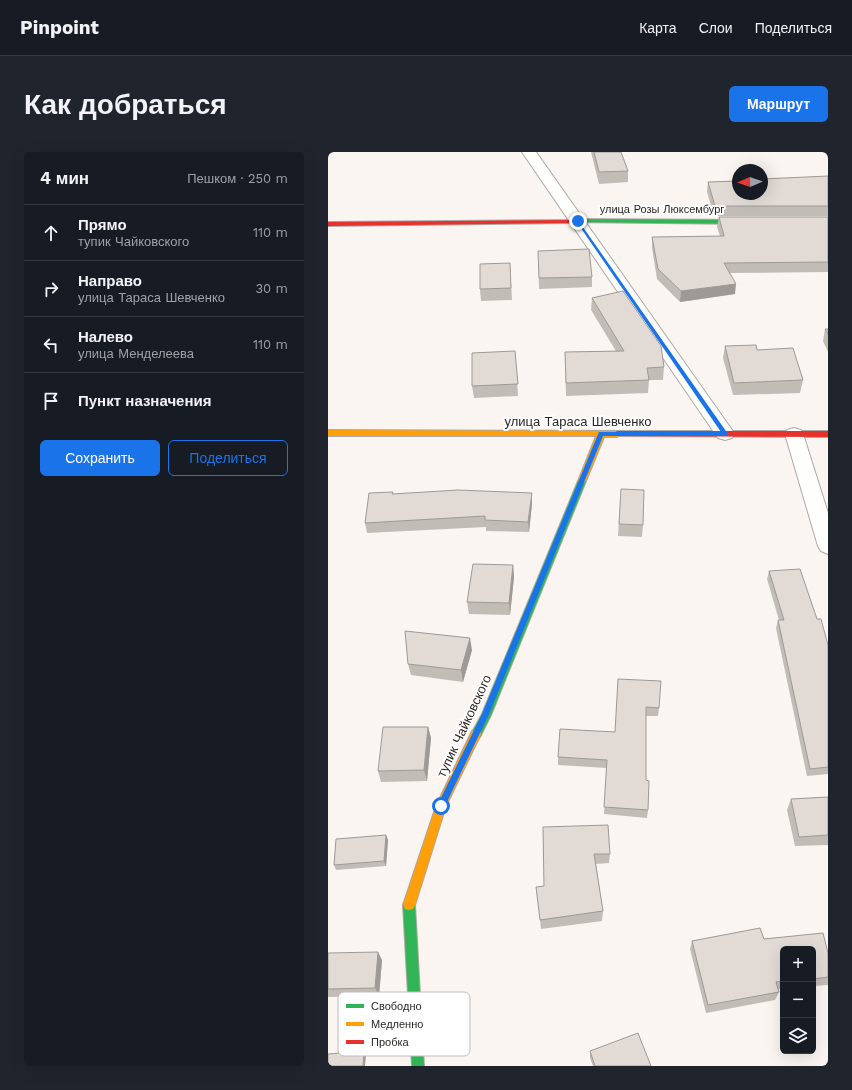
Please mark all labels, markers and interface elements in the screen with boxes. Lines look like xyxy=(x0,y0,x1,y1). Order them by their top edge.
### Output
text: Pinpoint xyxy=(20,16,99,39)
text: Карта xyxy=(639,20,677,36)
text: Слои xyxy=(699,20,733,36)
text: Поделиться xyxy=(755,20,832,36)
button: Маршрут xyxy=(729,86,828,122)
text: Как добраться xyxy=(24,88,227,121)
north arrow xyxy=(732,164,768,200)
text: 4 мин xyxy=(40,168,89,188)
text: Пешком · 250 m xyxy=(187,171,288,186)
street label: улица Розы Люксембург xyxy=(600,203,724,216)
route end xyxy=(569,212,587,230)
text: Прямо xyxy=(78,216,127,234)
icon: ahead xyxy=(40,222,62,244)
text: 110 m xyxy=(253,225,288,240)
text: тупик Чайковского xyxy=(78,234,189,249)
text: Направо xyxy=(78,272,142,290)
icon: right xyxy=(40,278,62,300)
text: 30 m xyxy=(256,281,288,296)
text: улица Тараса Шевченко xyxy=(78,290,225,305)
text: Налево xyxy=(78,328,133,346)
icon: left xyxy=(40,334,62,356)
text: 110 m xyxy=(253,337,288,352)
text: улица Менделеева xyxy=(78,346,194,361)
icon: arrive xyxy=(40,390,62,412)
text: Пункт назначения xyxy=(78,392,211,410)
street label: улица Тараса Шевченко xyxy=(504,414,652,429)
button: Сохранить xyxy=(40,440,160,476)
button: Поделиться xyxy=(168,440,288,476)
street label: тупик Чайковского xyxy=(434,672,494,780)
route start xyxy=(432,797,450,815)
map controls xyxy=(780,946,816,1054)
button: + xyxy=(780,946,816,982)
button: − xyxy=(780,982,816,1018)
legend xyxy=(338,992,470,1056)
text: Свободно xyxy=(371,1000,422,1013)
text: Медленно xyxy=(371,1018,423,1031)
button: layers xyxy=(780,1018,816,1054)
text: Пробка xyxy=(371,1036,409,1049)

